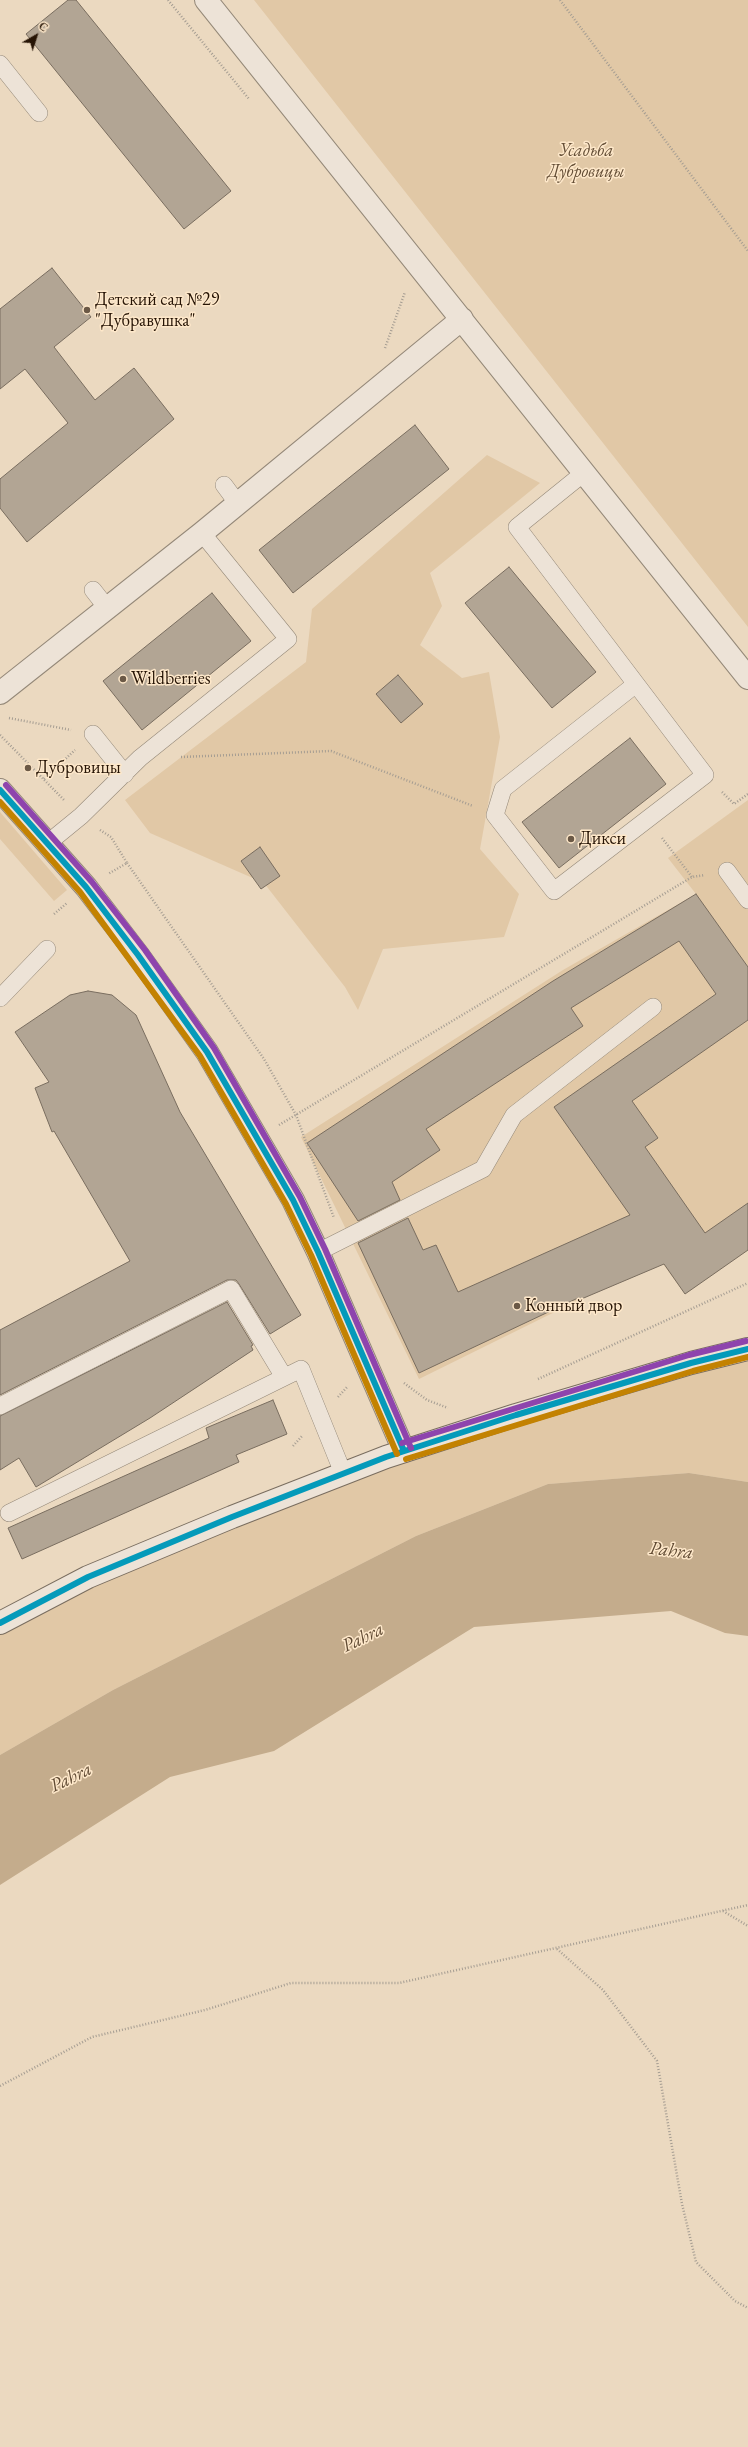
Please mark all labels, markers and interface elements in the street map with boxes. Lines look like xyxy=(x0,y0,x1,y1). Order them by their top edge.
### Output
north arrow xyxy=(16,16,56,56)
text: С xyxy=(36,19,51,35)
park label: Усадьба Дубровицы xyxy=(547,140,625,182)
place label: Детский сад №29 "Дубравушка" xyxy=(95,289,219,332)
marker: Детский сад №29 "Дубравушка" xyxy=(82,305,92,315)
place label: Wildberries xyxy=(131,668,211,690)
marker: Wildberries xyxy=(118,674,128,684)
place label: Дубровицы xyxy=(36,757,121,779)
marker: Дубровицы xyxy=(23,763,33,773)
place label: Дикси xyxy=(579,828,626,850)
marker: Дикси xyxy=(566,834,576,844)
place label: Конный двор xyxy=(525,1295,622,1317)
marker: Конный двор xyxy=(512,1301,522,1311)
water label: Pahra xyxy=(648,1537,694,1565)
water label: Pahra xyxy=(338,1618,388,1658)
water label: Pahra xyxy=(46,1758,96,1798)

